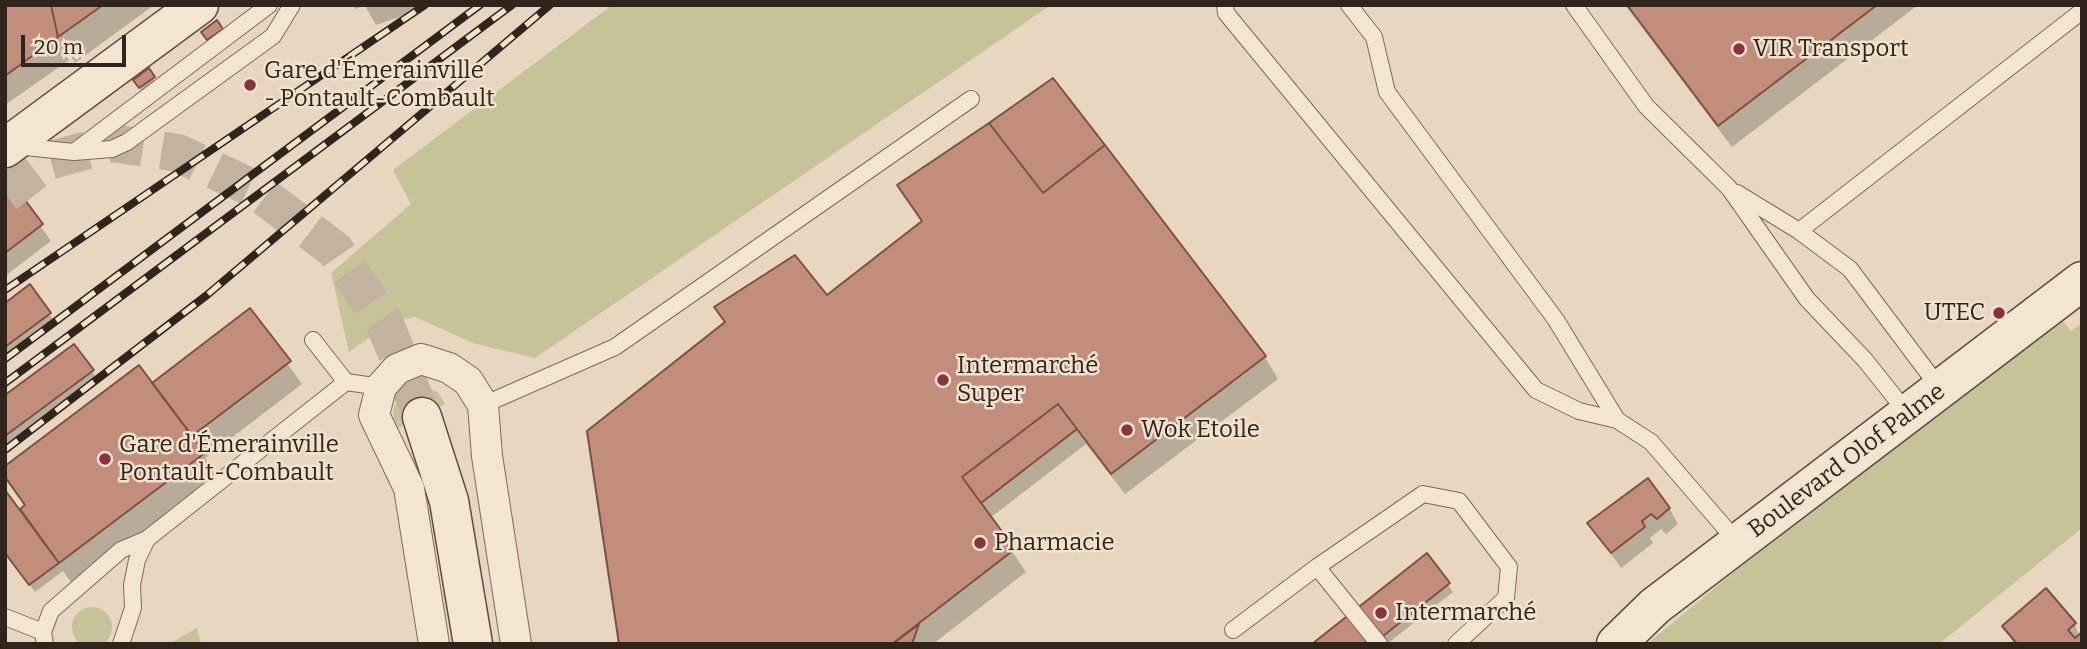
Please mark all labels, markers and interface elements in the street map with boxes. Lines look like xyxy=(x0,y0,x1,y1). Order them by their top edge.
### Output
scale bar xyxy=(24,21,130,65)
text: 20 m xyxy=(34,34,83,60)
place label: VIR Transport xyxy=(1753,35,1909,63)
marker: VIR Transport xyxy=(1731,41,1747,57)
place label: Gare d'Émerainville - Pontault-Combault xyxy=(264,57,495,113)
marker: Gare d'Émerainville - Pontault-Combault xyxy=(242,77,258,93)
place label: UTEC xyxy=(1924,299,1985,327)
marker: UTEC xyxy=(1991,305,2007,321)
place label: Intermarché Super xyxy=(957,352,1098,408)
marker: Intermarché Super xyxy=(935,372,951,388)
street label: Boulevard Olof Palme xyxy=(1743,378,1951,544)
place label: Wok Etoile xyxy=(1141,416,1260,444)
marker: Wok Etoile xyxy=(1119,422,1135,438)
place label: Gare d'Émerainville Pontault-Combault xyxy=(119,431,339,487)
marker: Gare d'Émerainville Pontault-Combault xyxy=(97,451,113,467)
place label: Pharmacie xyxy=(994,529,1115,557)
marker: Pharmacie xyxy=(972,535,988,551)
place label: Intermarché xyxy=(1395,599,1536,627)
marker: Intermarché xyxy=(1373,605,1389,621)

